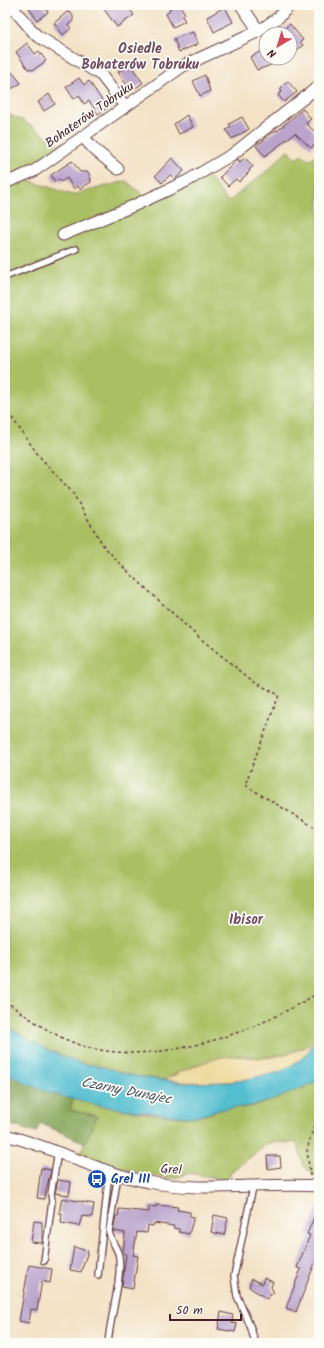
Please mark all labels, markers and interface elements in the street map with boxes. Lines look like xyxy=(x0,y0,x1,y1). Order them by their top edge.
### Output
north arrow xyxy=(258,26,298,66)
district label: Osiedle Bohaterów Tobruku xyxy=(81,38,199,76)
text: N xyxy=(264,44,281,62)
street label: Bohaterów Tobruku xyxy=(41,76,140,154)
district label: Ibisor xyxy=(229,909,264,931)
water label: Czarny Dunajec xyxy=(79,1071,175,1111)
street label: Grel xyxy=(160,1159,182,1181)
bus stop icon: Grel III xyxy=(86,1168,108,1190)
place label: Grel III xyxy=(111,1169,150,1190)
scale bar xyxy=(170,1296,241,1322)
text: 50 m xyxy=(176,1301,203,1320)

